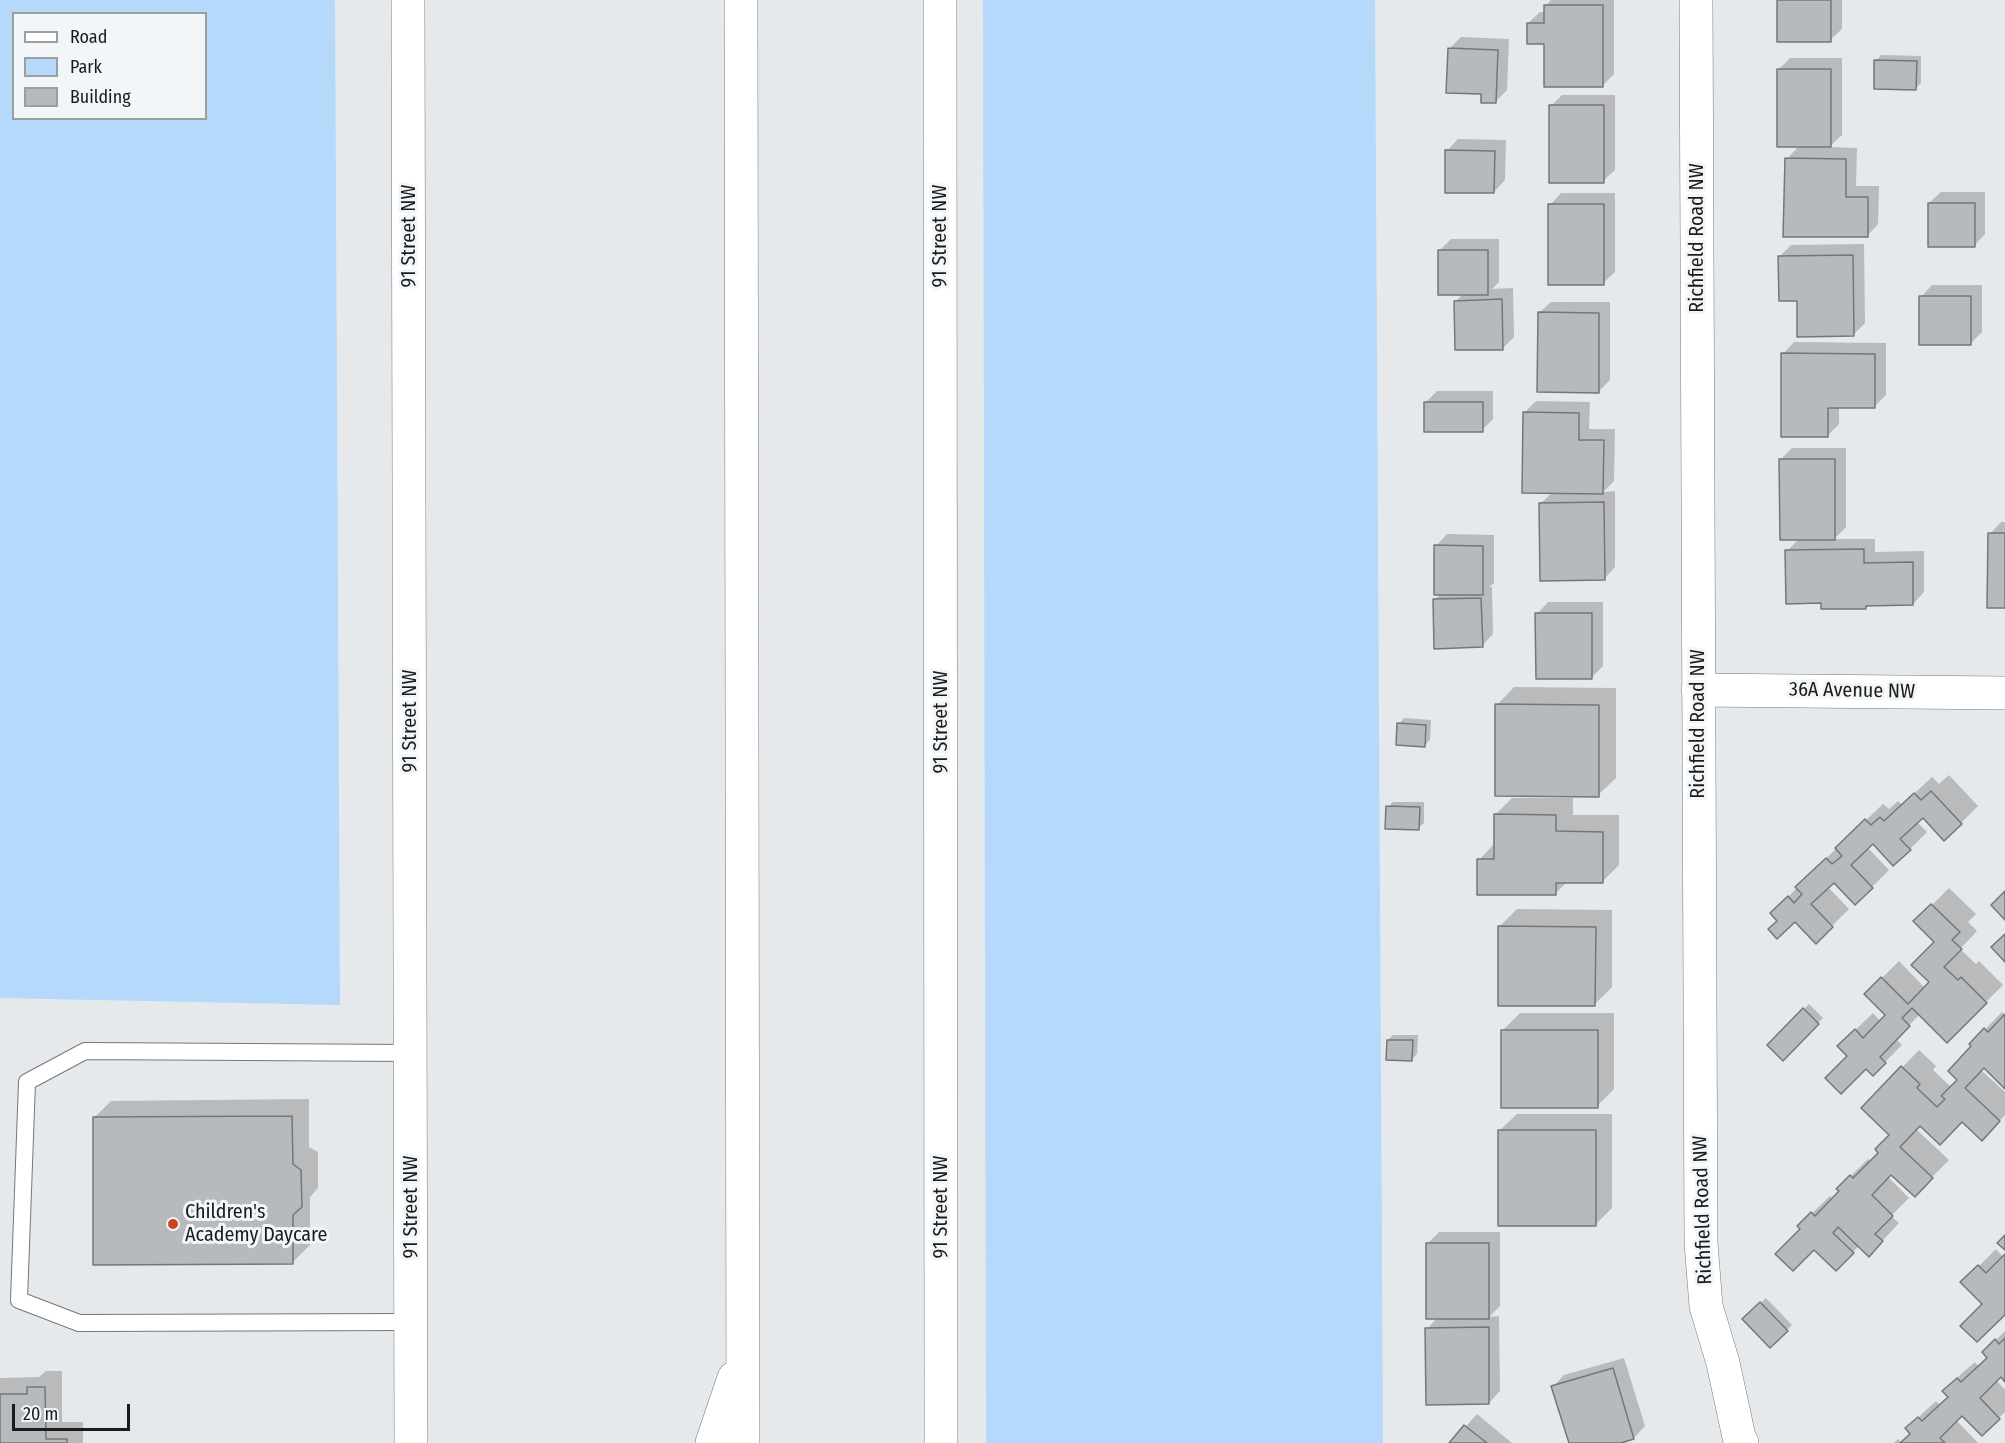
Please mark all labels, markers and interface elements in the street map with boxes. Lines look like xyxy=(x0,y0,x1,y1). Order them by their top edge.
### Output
legend xyxy=(12,12,207,120)
text: Road xyxy=(70,26,107,48)
text: Park xyxy=(70,56,102,78)
text: Building xyxy=(70,86,131,108)
street label: Richfield Road NW xyxy=(1685,163,1709,313)
street label: 91 Street NW xyxy=(397,185,421,287)
street label: 91 Street NW xyxy=(928,185,952,287)
street label: Richfield Road NW xyxy=(1686,649,1710,799)
street label: 91 Street NW xyxy=(398,670,422,772)
street label: 91 Street NW xyxy=(929,671,953,773)
street label: 36A Avenue NW xyxy=(1789,678,1915,704)
street label: Richfield Road NW xyxy=(1688,1135,1718,1285)
street label: 91 Street NW xyxy=(399,1156,423,1258)
street label: 91 Street NW xyxy=(929,1156,953,1258)
place label: Children's Academy Daycare xyxy=(185,1200,327,1247)
marker: Children's Academy Daycare xyxy=(166,1217,180,1231)
scale bar xyxy=(15,1392,134,1430)
text: 20 m xyxy=(23,1403,58,1425)

